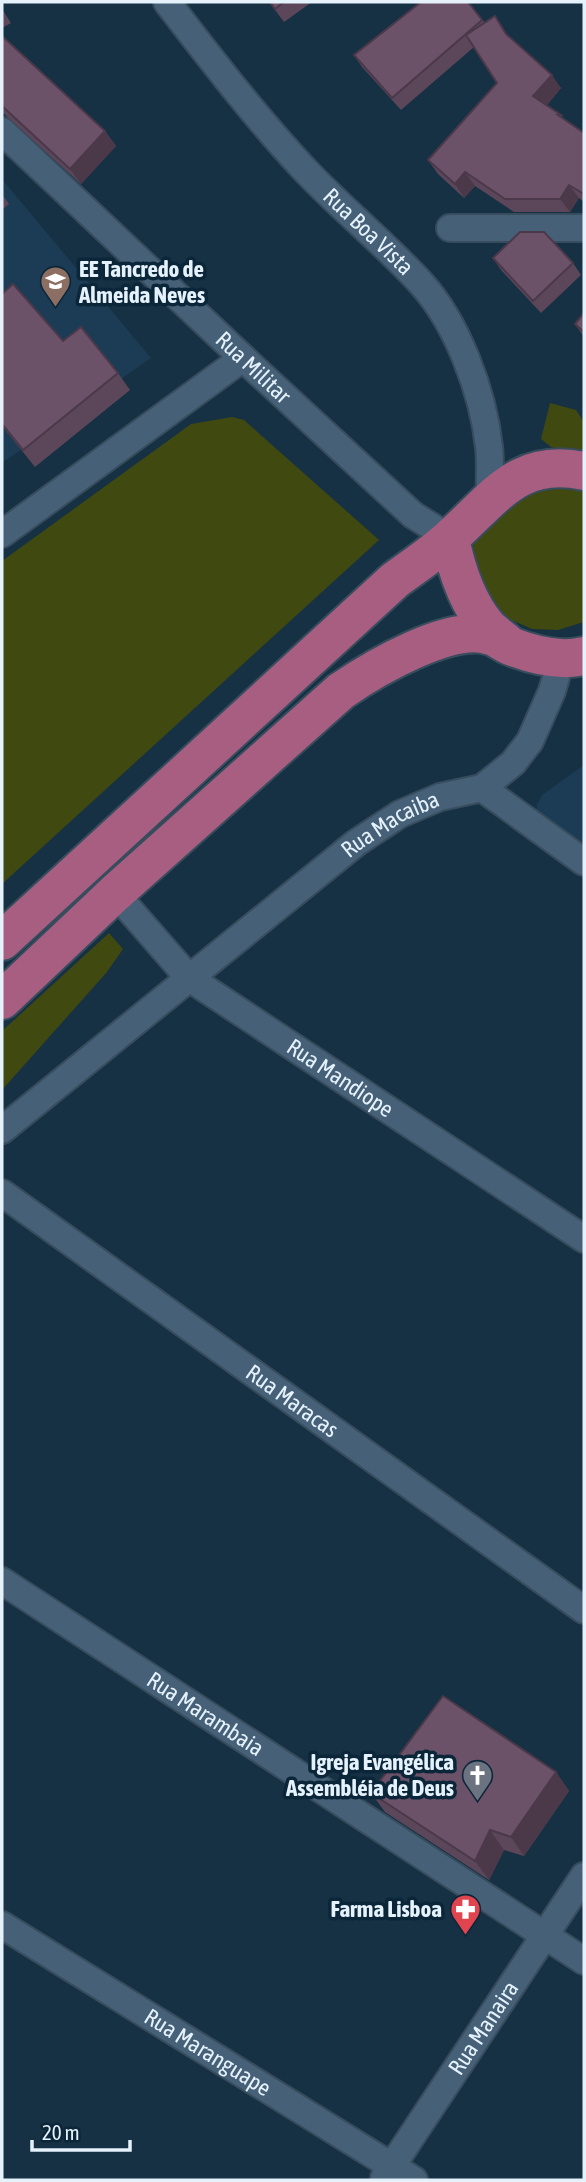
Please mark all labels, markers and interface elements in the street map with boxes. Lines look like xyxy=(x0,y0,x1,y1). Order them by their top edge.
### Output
street label: Rua Boa Vista xyxy=(318,183,419,280)
place label: EE Tancredo de Almeida Neves xyxy=(78,256,205,308)
school or university icon: EE Tancredo de Almeida Neves xyxy=(39,265,73,309)
street label: Rua Militar xyxy=(210,326,297,409)
street label: Rua Macaiba xyxy=(336,786,443,863)
street label: Rua Mandiope xyxy=(282,1033,398,1122)
street label: Rua Maracas xyxy=(241,1359,343,1443)
street label: Rua Marambaia xyxy=(142,1666,269,1761)
place label: Igreja Evangélica Assembléia de Deus xyxy=(285,1749,454,1801)
church icon: Igreja Evangélica Assembléia de Deus xyxy=(460,1758,494,1802)
pharmacy icon: Farma Lisboa xyxy=(448,1892,482,1936)
place label: Farma Lisboa xyxy=(331,1896,442,1922)
street label: Rua Manaira xyxy=(443,1976,524,2080)
street label: Rua Maranguape xyxy=(140,2003,276,2101)
scale bar xyxy=(32,2108,130,2152)
text: 20 m xyxy=(42,2120,80,2144)

